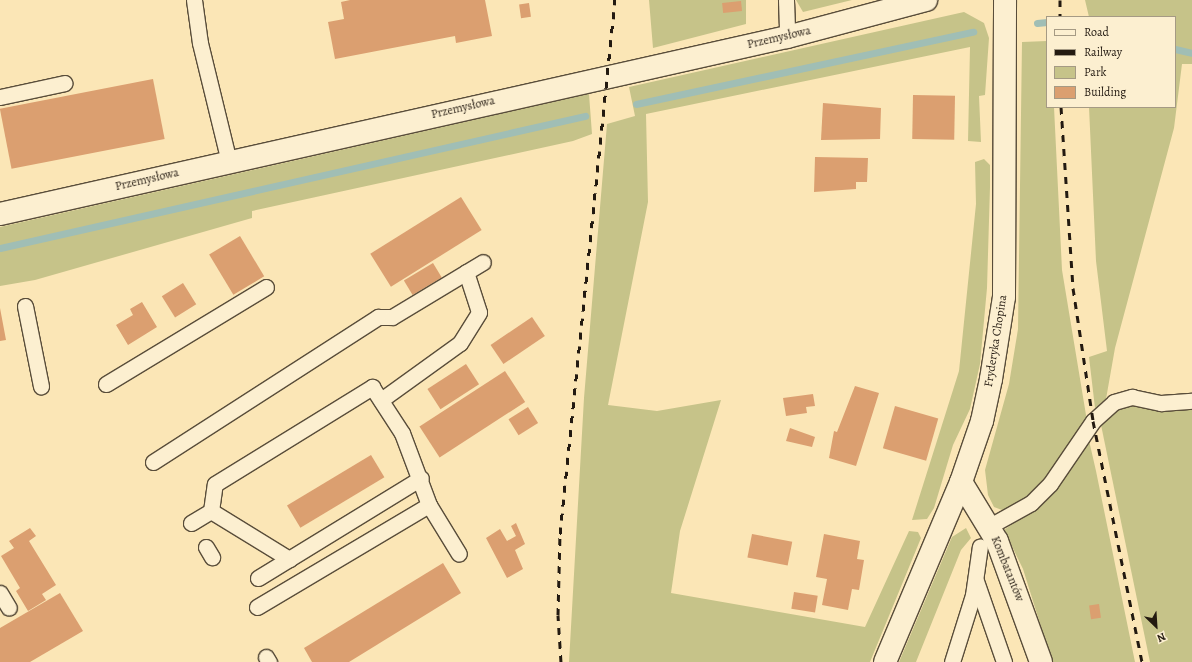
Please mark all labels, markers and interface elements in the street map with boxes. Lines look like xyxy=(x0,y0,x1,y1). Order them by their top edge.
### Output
legend xyxy=(1046,16,1176,108)
street label: Przemysłowa xyxy=(746,24,812,52)
text: Road xyxy=(1084,24,1109,40)
text: Railway xyxy=(1084,44,1122,60)
text: Park xyxy=(1084,64,1107,80)
text: Building xyxy=(1084,84,1126,100)
street label: Przemysłowa xyxy=(430,94,496,122)
street label: Przemysłowa xyxy=(114,166,180,194)
street label: Fryderyka Chopina xyxy=(982,294,1010,388)
street label: Kombatantów xyxy=(987,534,1027,604)
north arrow xyxy=(1136,606,1176,646)
text: N xyxy=(1154,629,1168,646)

